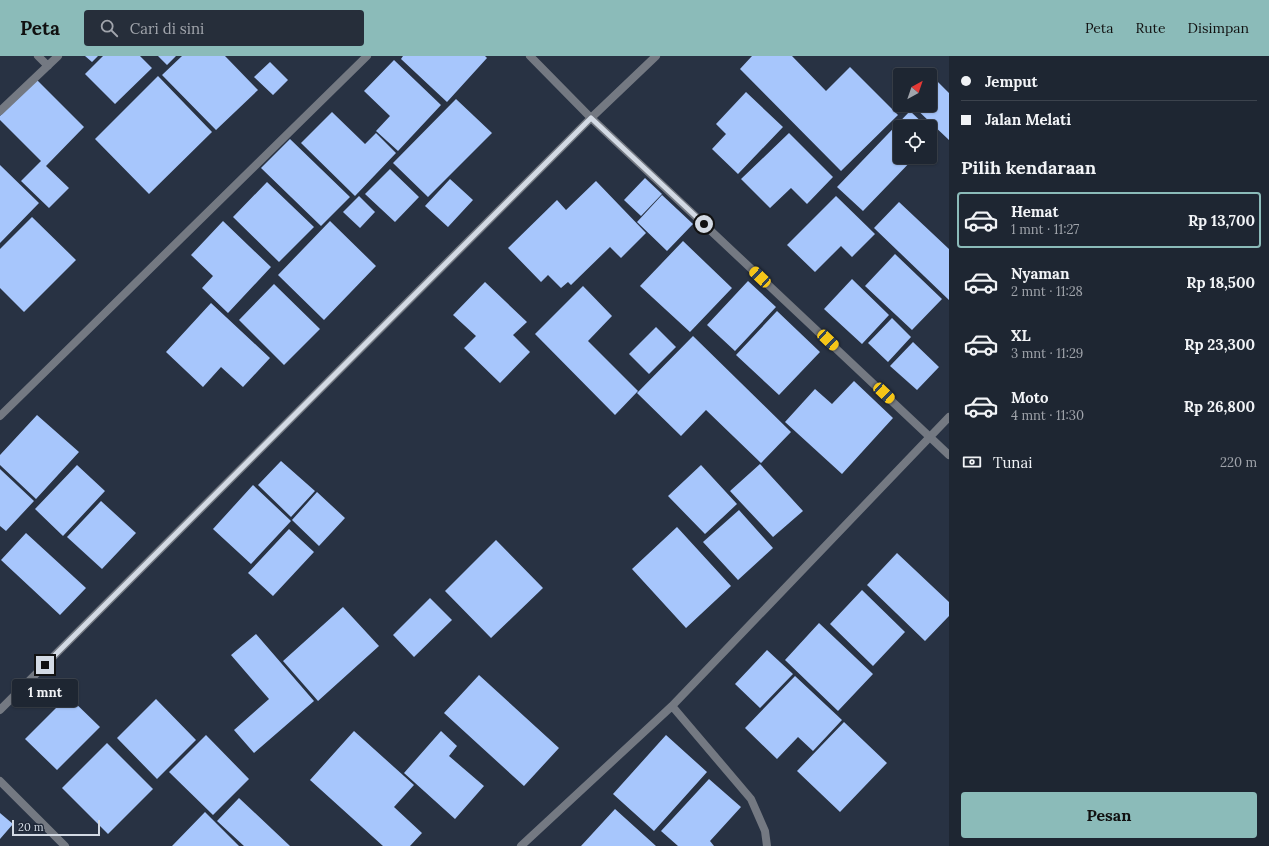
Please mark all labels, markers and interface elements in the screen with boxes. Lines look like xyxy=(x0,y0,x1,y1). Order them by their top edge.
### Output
search box xyxy=(84,10,364,46)
text: Peta xyxy=(20,16,60,40)
icon: search xyxy=(98,17,120,39)
text: Cari di sini xyxy=(130,19,204,38)
text: Peta xyxy=(1085,19,1113,37)
text: Rute xyxy=(1135,19,1166,37)
text: Disimpan xyxy=(1188,19,1249,37)
north arrow xyxy=(893,68,937,112)
map controls xyxy=(893,68,937,164)
text: Jemput xyxy=(985,72,1038,91)
text: Jalan Melati xyxy=(985,110,1071,129)
button: locate xyxy=(893,120,937,164)
text: Pilih kendaraan xyxy=(961,156,1096,179)
icon: car xyxy=(963,202,999,238)
text: Hemat xyxy=(1011,202,1059,221)
text: Rp 13,700 xyxy=(1188,211,1255,230)
route start xyxy=(695,215,713,233)
text: 1 mnt · 11:27 xyxy=(1011,221,1079,238)
car xyxy=(747,264,773,290)
icon: car xyxy=(963,264,999,300)
text: Nyaman xyxy=(1011,264,1070,283)
text: Rp 18,500 xyxy=(1186,273,1255,292)
text: 2 mnt · 11:28 xyxy=(1011,283,1083,300)
icon: car xyxy=(963,326,999,362)
text: XL xyxy=(1011,326,1031,345)
car xyxy=(815,327,841,353)
text: Rp 23,300 xyxy=(1184,335,1255,354)
text: 3 mnt · 11:29 xyxy=(1011,345,1083,362)
car xyxy=(871,380,897,406)
icon: car xyxy=(963,388,999,424)
text: Moto xyxy=(1011,388,1048,407)
text: Rp 26,800 xyxy=(1184,397,1255,416)
text: 4 mnt · 11:30 xyxy=(1011,407,1084,424)
icon: cash xyxy=(961,451,983,473)
text: Tunai xyxy=(993,453,1032,472)
text: 220 m xyxy=(1220,454,1257,471)
route end xyxy=(36,656,54,674)
callout: 1 mnt xyxy=(12,679,78,707)
text: 1 mnt xyxy=(28,684,62,701)
button: Pesan xyxy=(961,792,1257,838)
scale bar xyxy=(12,818,100,837)
text: 20 m xyxy=(18,820,43,834)

